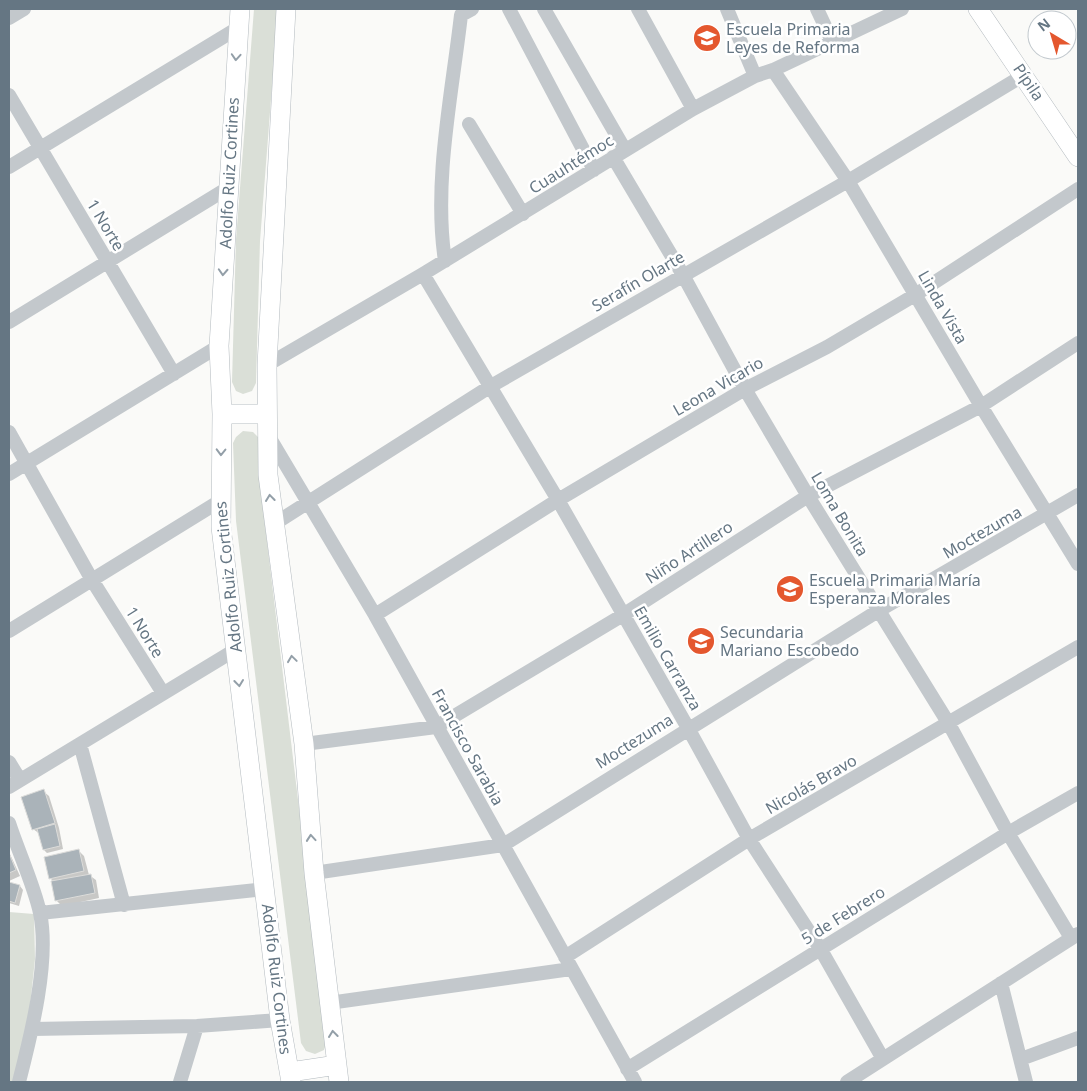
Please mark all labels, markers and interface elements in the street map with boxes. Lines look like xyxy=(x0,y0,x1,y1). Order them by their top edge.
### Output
north arrow xyxy=(1027,10,1077,60)
text: N xyxy=(1033,13,1054,35)
place label: Escuela Primaria Leyes de Reforma xyxy=(726,18,860,58)
school or university icon: Escuela Primaria Leyes de Reforma xyxy=(692,23,722,53)
one-way arrow xyxy=(231,54,242,62)
street label: Pípila xyxy=(1008,59,1050,105)
street label: Adolfo Ruiz Cortines xyxy=(214,97,244,249)
street label: Cuauhtémoc xyxy=(525,129,618,199)
street label: 1 Norte xyxy=(82,195,130,255)
street label: Serafín Olarte xyxy=(588,246,688,316)
street label: Linda Vista xyxy=(913,266,973,348)
one-way arrow xyxy=(218,268,229,276)
street label: Leona Vicario xyxy=(669,351,767,421)
one-way arrow xyxy=(216,448,226,456)
street label: Loma Bonita xyxy=(806,468,874,560)
one-way arrow xyxy=(265,493,276,501)
street label: Adolfo Ruiz Cortines xyxy=(209,500,247,654)
street label: Moctezuma xyxy=(938,501,1026,563)
street label: Niño Artillero xyxy=(641,516,737,588)
place label: Escuela Primaria María Esperanza Morales xyxy=(809,569,981,609)
school or university icon: Escuela Primaria María Esperanza Morales xyxy=(775,574,805,604)
street label: 1 Norte xyxy=(121,602,169,662)
street label: Emilio Carranza xyxy=(629,602,707,714)
place label: Secundaria Mariano Escobedo xyxy=(720,621,859,661)
school or university icon: Secundaria Mariano Escobedo xyxy=(686,626,716,656)
one-way arrow xyxy=(287,654,298,662)
one-way arrow xyxy=(233,680,244,688)
street label: Francisco Sarabia xyxy=(427,685,509,809)
street label: Moctezuma xyxy=(591,708,677,774)
street label: Nicolás Bravo xyxy=(761,749,861,819)
one-way arrow xyxy=(306,833,317,841)
street label: 5 de Febrero xyxy=(797,881,889,949)
street label: Adolfo Ruiz Cortines xyxy=(257,902,297,1056)
one-way arrow xyxy=(328,1030,339,1038)

